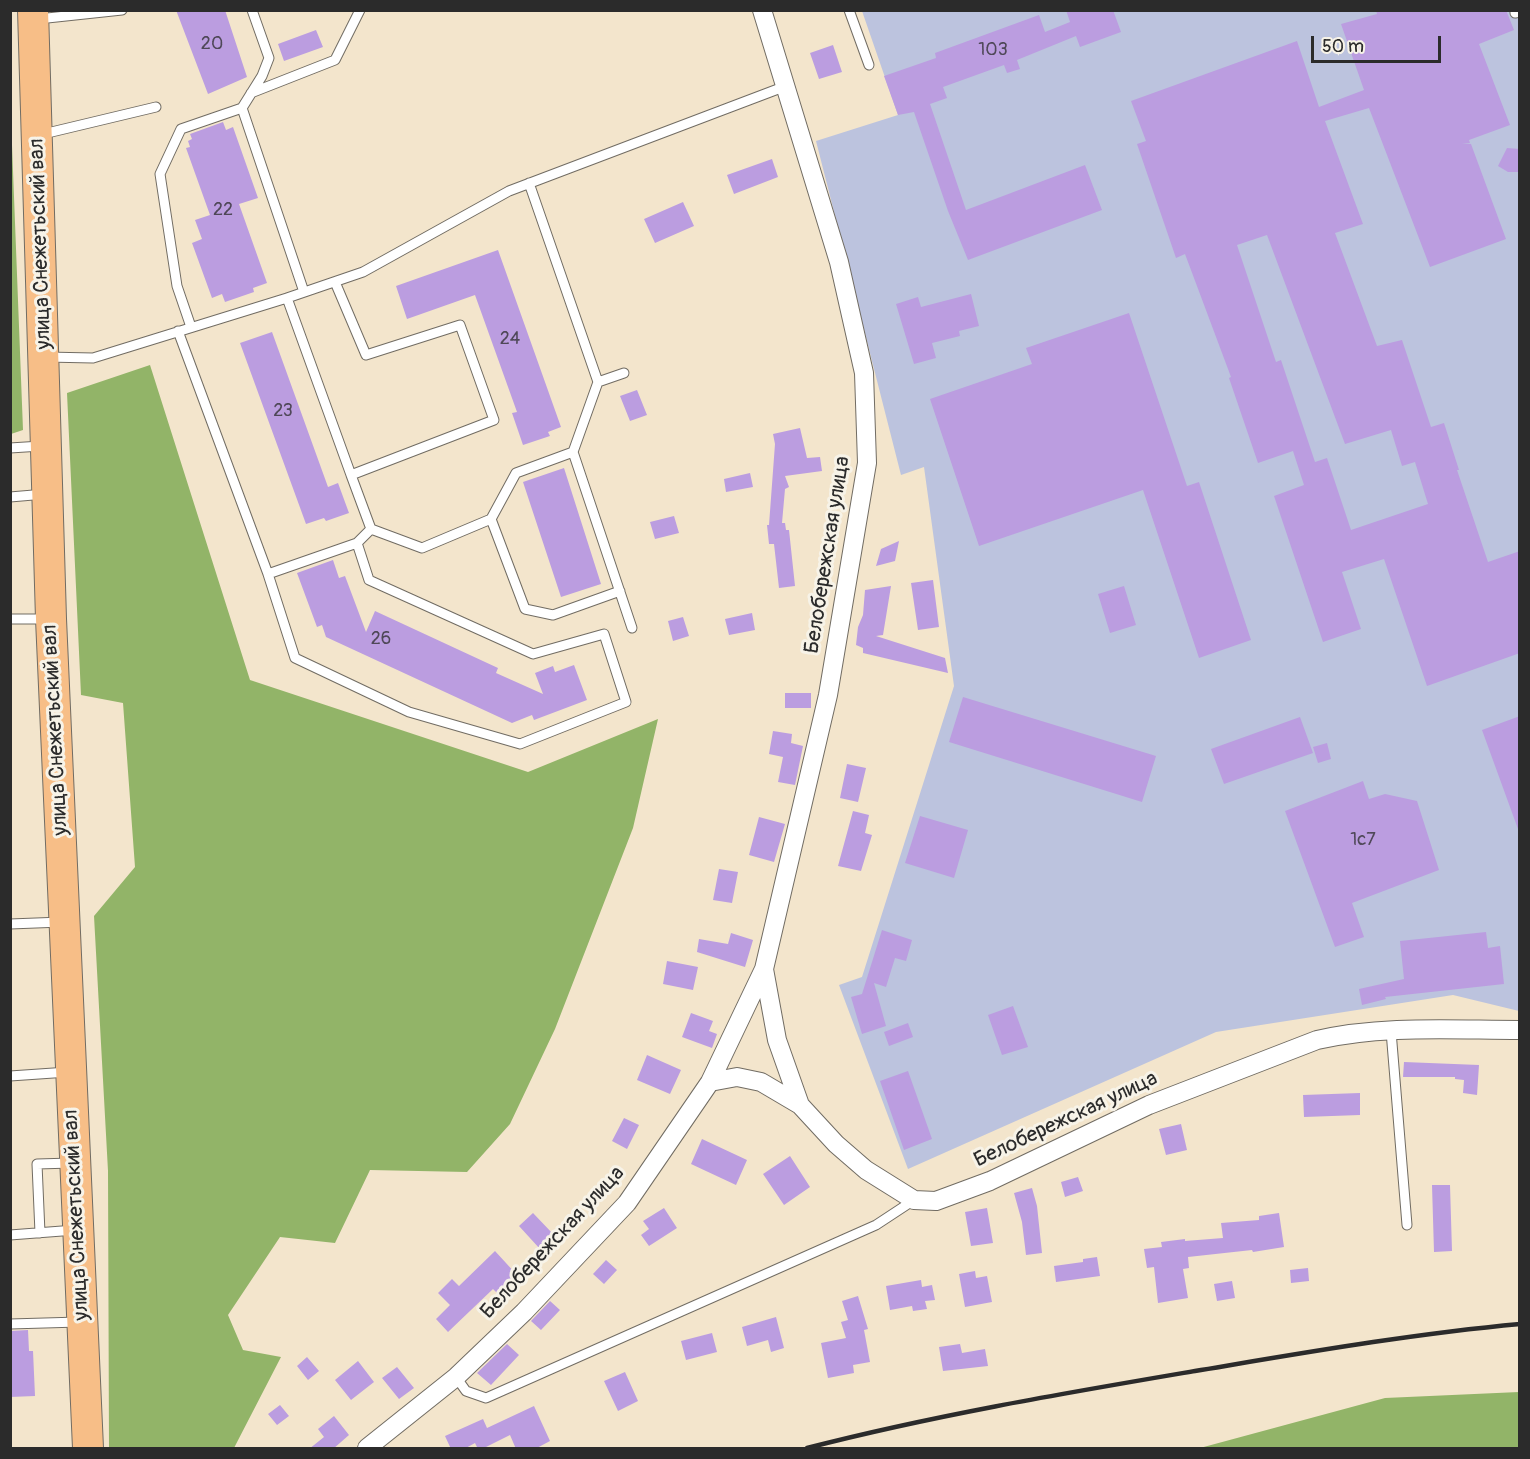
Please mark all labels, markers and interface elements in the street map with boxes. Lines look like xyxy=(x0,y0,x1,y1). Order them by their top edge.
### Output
scale bar xyxy=(1314,24,1444,62)
house number: 20 xyxy=(201,33,223,55)
text: 50 m xyxy=(1322,35,1364,58)
house number: 103 xyxy=(978,39,1008,61)
street label: улица Снежетьский вал xyxy=(25,138,57,350)
house number: 22 xyxy=(213,199,233,221)
house number: 24 xyxy=(500,328,520,350)
house number: 23 xyxy=(273,400,293,422)
street label: Белобережская улица xyxy=(800,455,856,655)
street label: улица Снежетьский вал xyxy=(38,624,74,836)
house number: 26 xyxy=(371,628,391,650)
house number: 1с7 xyxy=(1350,829,1376,851)
street label: Белобережская улица xyxy=(970,1066,1162,1174)
street label: улица Снежетьский вал xyxy=(59,1109,95,1321)
street label: Белобережская улица xyxy=(476,1162,630,1324)

